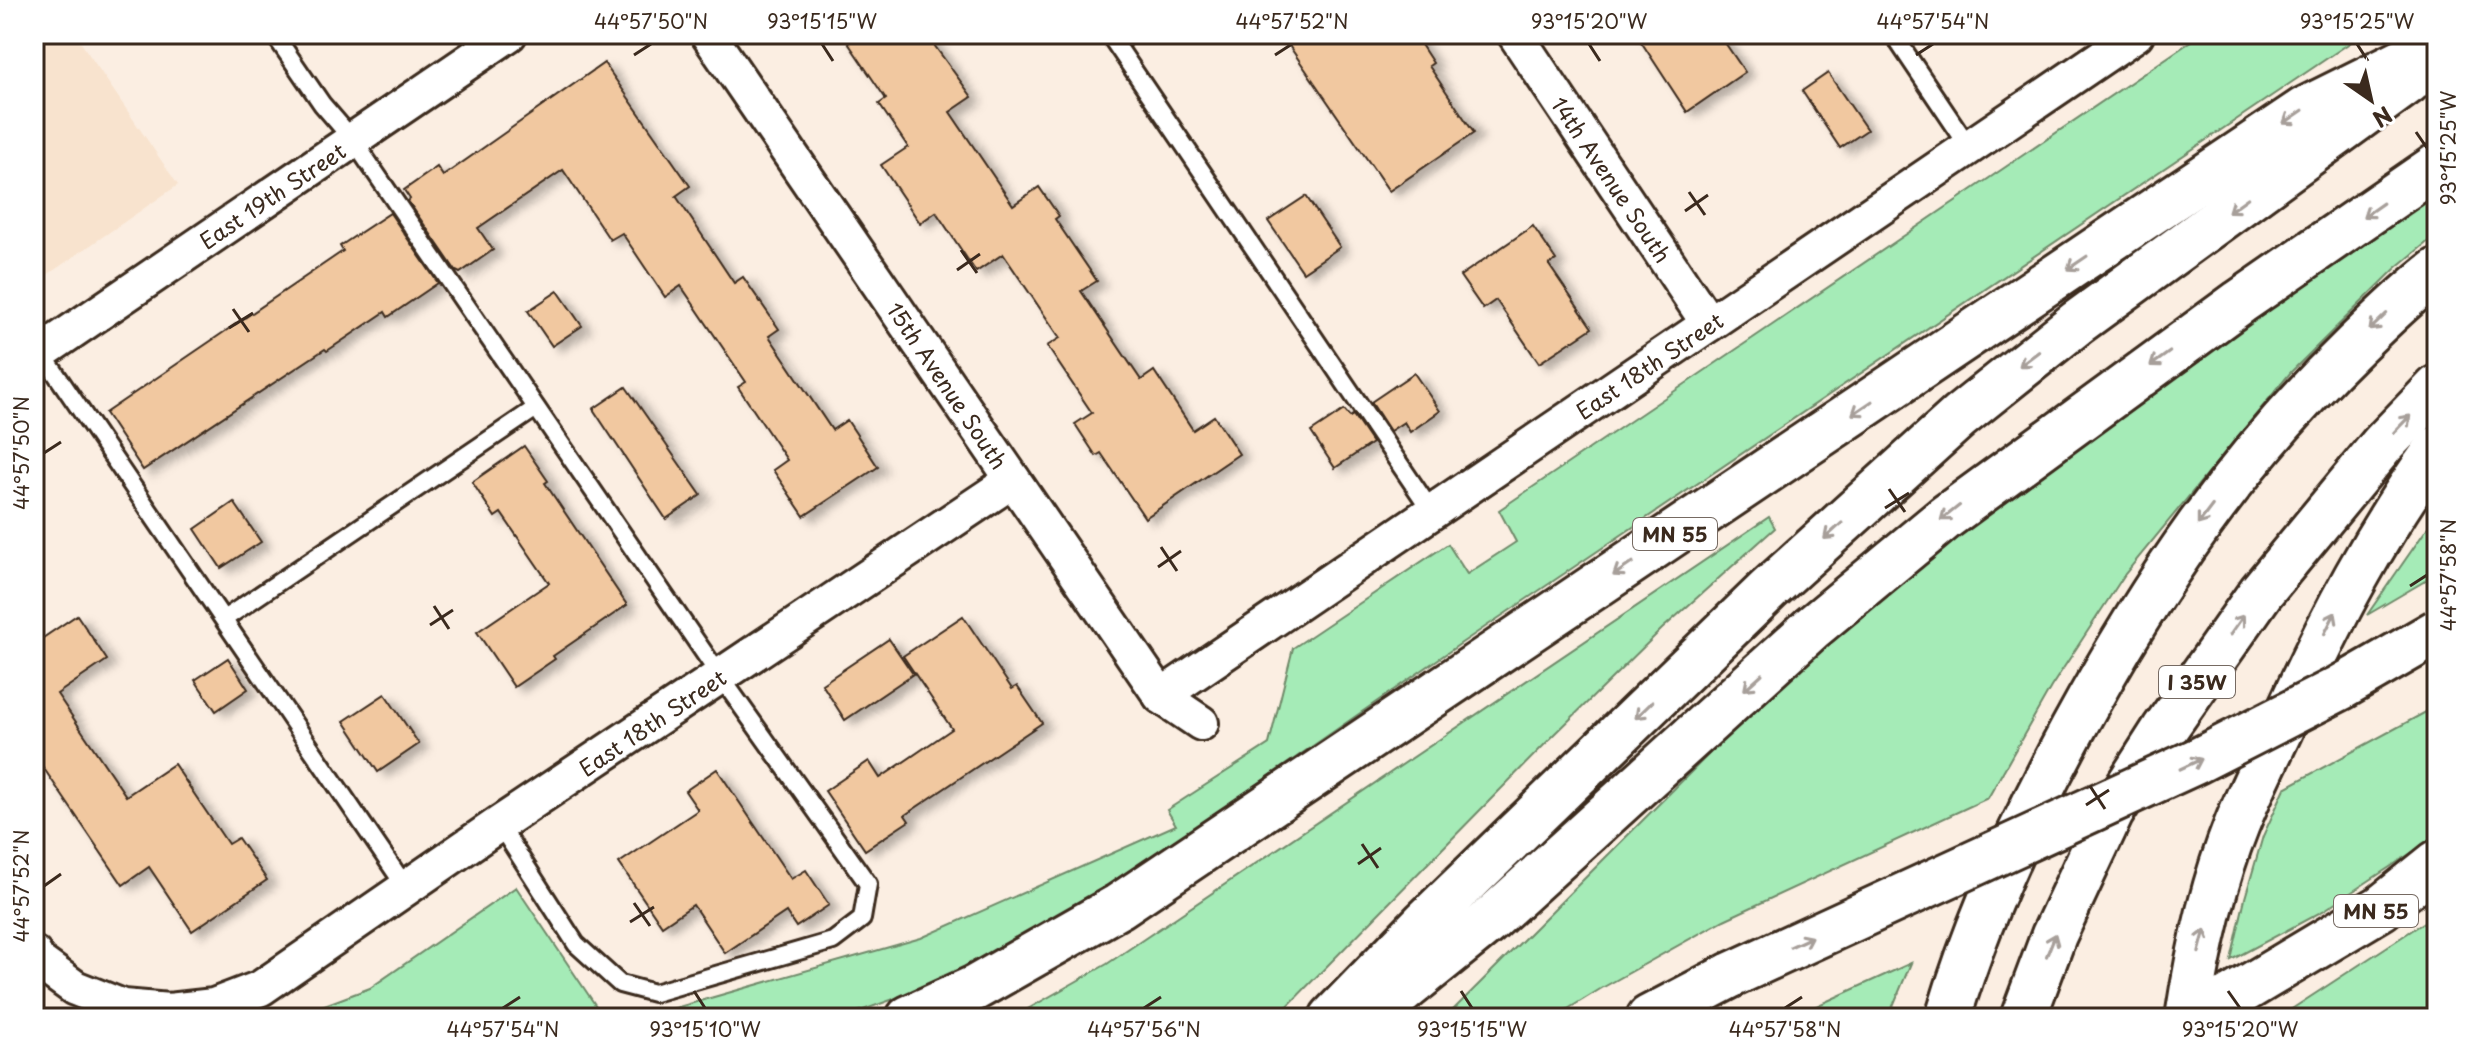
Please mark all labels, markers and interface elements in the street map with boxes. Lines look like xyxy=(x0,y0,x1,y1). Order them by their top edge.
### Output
text: 44°57'50"N xyxy=(594,6,708,36)
text: 93°15'15"W xyxy=(767,6,877,36)
text: 44°57'52"N xyxy=(1235,6,1349,36)
text: 93°15'20"W xyxy=(1531,6,1648,36)
text: 44°57'54"N xyxy=(1877,6,1989,36)
text: 93°15'25"W xyxy=(2300,6,2415,36)
north arrow xyxy=(2331,60,2411,140)
street label: 14th Avenue South xyxy=(1544,89,1680,269)
text: 93°15'25"W xyxy=(2433,90,2463,205)
text: N xyxy=(2367,99,2399,136)
one-way arrow xyxy=(2282,109,2304,125)
street label: East 19th Street xyxy=(192,134,352,256)
one-way arrow xyxy=(2228,196,2249,213)
one-way arrow xyxy=(2362,202,2384,218)
one-way arrow xyxy=(2066,255,2089,271)
street label: 15th Avenue South xyxy=(880,295,1016,475)
street label: East 18th Street xyxy=(1569,303,1729,427)
one-way arrow xyxy=(2369,312,2389,331)
one-way arrow xyxy=(2018,351,2040,368)
one-way arrow xyxy=(2149,351,2171,367)
text: 44°57'50"N xyxy=(6,396,36,510)
one-way arrow xyxy=(1851,400,1873,416)
one-way arrow xyxy=(2392,415,2411,434)
one-way arrow xyxy=(2196,504,2213,525)
one-way arrow xyxy=(1940,505,1962,522)
road number: MN 55 xyxy=(1633,518,1717,550)
text: 44°57'58"N xyxy=(2433,519,2463,631)
one-way arrow xyxy=(1823,521,1843,540)
one-way arrow xyxy=(1612,561,1634,577)
one-way arrow xyxy=(2323,612,2338,636)
one-way arrow xyxy=(2229,614,2245,636)
street label: East 18th Street xyxy=(572,660,732,784)
road number: I 35W xyxy=(2159,666,2235,698)
one-way arrow xyxy=(1743,673,1763,691)
one-way arrow xyxy=(1634,700,1654,719)
one-way arrow xyxy=(2179,756,2203,771)
text: 44°57'52"N xyxy=(6,829,36,943)
road number: MN 55 xyxy=(2334,895,2418,927)
one-way arrow xyxy=(2195,929,2210,955)
one-way arrow xyxy=(2045,933,2059,958)
one-way arrow xyxy=(1789,934,1813,949)
text: 44°57'54"N xyxy=(447,1014,559,1044)
text: 93°15'10"W xyxy=(649,1014,761,1044)
text: 44°57'56"N xyxy=(1087,1014,1201,1044)
text: 93°15'15"W xyxy=(1417,1014,1527,1044)
text: 44°57'58"N xyxy=(1729,1014,1841,1044)
text: 93°15'20"W xyxy=(2182,1014,2299,1044)

